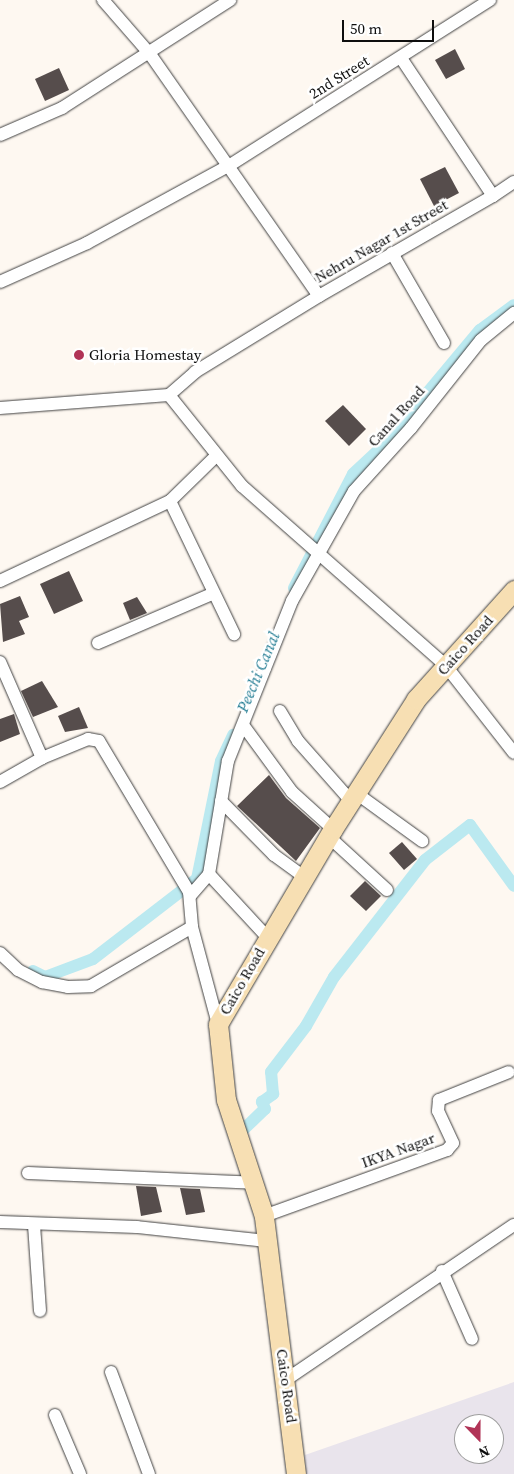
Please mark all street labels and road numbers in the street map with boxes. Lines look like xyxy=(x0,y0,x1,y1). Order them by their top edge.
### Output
street label: 2nd Street xyxy=(306,52,372,102)
street label: Nehru Nagar 1st Street xyxy=(311,196,451,286)
street label: Canal Road xyxy=(364,382,428,450)
street label: Caico Road xyxy=(433,611,497,679)
street label: Caico Road xyxy=(216,944,268,1018)
street label: IKYA Nagar xyxy=(359,1128,437,1172)
street label: Caico Road xyxy=(273,1348,301,1424)

